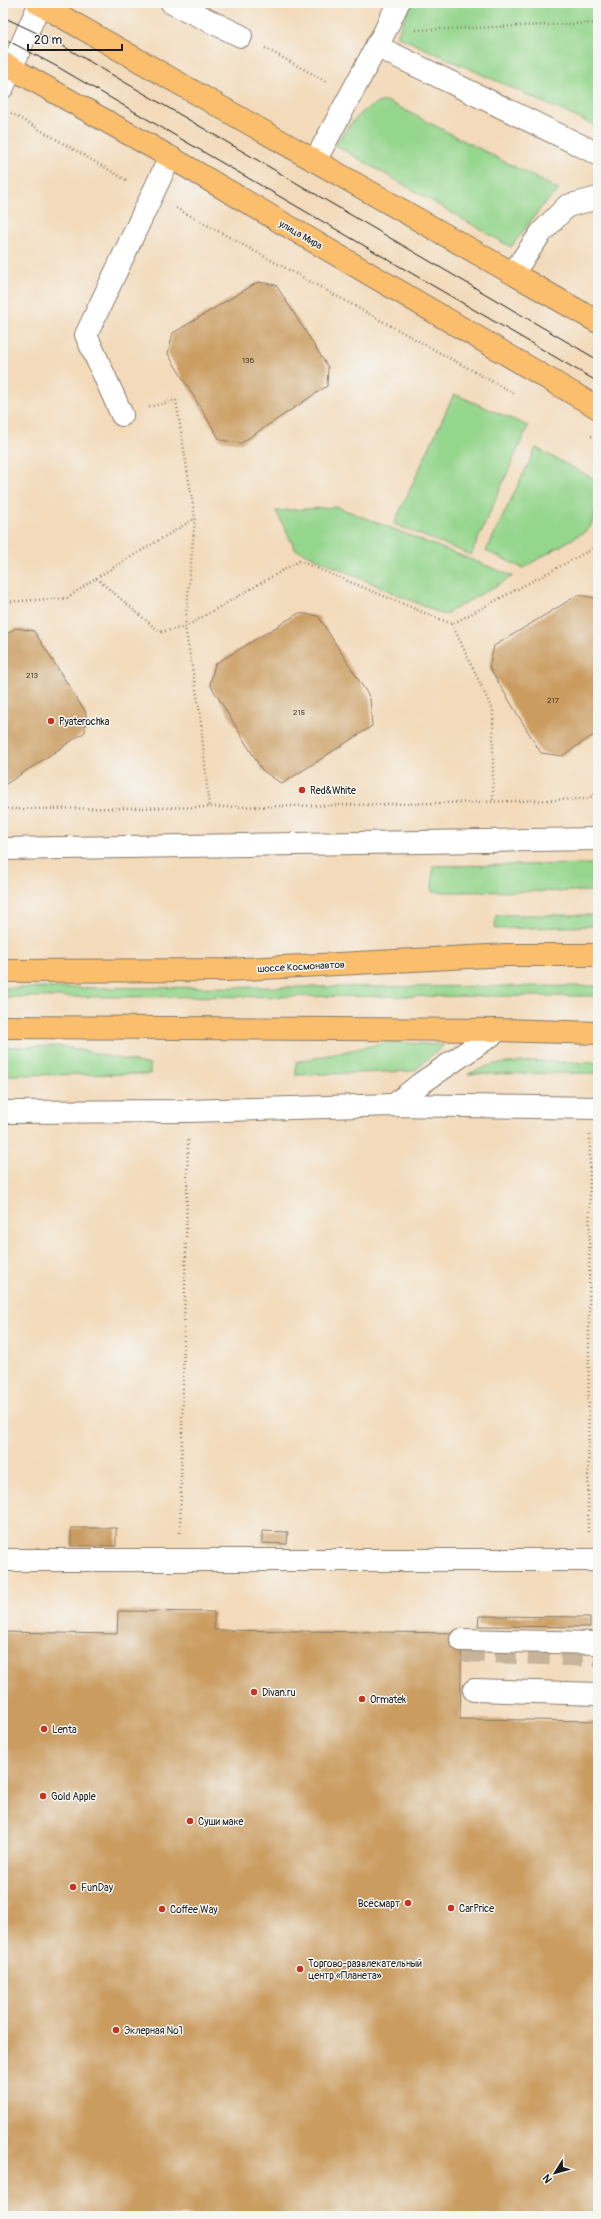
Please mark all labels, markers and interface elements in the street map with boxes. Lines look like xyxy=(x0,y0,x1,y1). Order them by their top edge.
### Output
scale bar xyxy=(28,26,122,52)
text: 20 m xyxy=(34,33,63,48)
street label: улица Мира xyxy=(276,217,325,252)
house number: 136 xyxy=(242,356,254,365)
house number: 213 xyxy=(26,671,39,680)
house number: 217 xyxy=(547,696,560,705)
house number: 215 xyxy=(293,708,305,717)
marker: Pyaterochka xyxy=(46,716,56,726)
place label: Pyaterochka xyxy=(59,716,110,728)
marker: Red&White xyxy=(297,785,307,795)
place label: Red&White xyxy=(310,785,356,797)
street label: шоссе Космонавтов xyxy=(257,959,345,975)
marker: Divan.ru xyxy=(249,1687,259,1697)
place label: Divan.ru xyxy=(262,1687,296,1699)
marker: Ormatek xyxy=(357,1694,367,1704)
place label: Ormatek xyxy=(370,1694,407,1706)
marker: Lenta xyxy=(39,1724,49,1734)
place label: Lenta xyxy=(52,1724,77,1736)
marker: Gold Apple xyxy=(38,1791,48,1801)
place label: Gold Apple xyxy=(51,1791,96,1803)
marker: Суши маке xyxy=(185,1816,195,1826)
place label: Суши маке xyxy=(198,1816,244,1828)
marker: FunDay xyxy=(68,1882,78,1892)
place label: FunDay xyxy=(81,1882,114,1894)
place label: Всёсмарт xyxy=(358,1898,400,1910)
marker: Всёсмарт xyxy=(403,1898,413,1908)
marker: CarPrice xyxy=(446,1903,456,1913)
place label: CarPrice xyxy=(459,1903,494,1915)
marker: Coffee Way xyxy=(157,1904,167,1914)
place label: Coffee Way xyxy=(170,1904,218,1916)
place label: Торгово-развлекательный центр «Планета» xyxy=(308,1958,422,1982)
marker: Торгово-развлекательный центр «Планета» xyxy=(295,1964,305,1974)
marker: Эклерная №1 xyxy=(111,2025,121,2035)
place label: Эклерная №1 xyxy=(124,2025,183,2037)
north arrow xyxy=(535,2153,575,2193)
text: N xyxy=(540,2171,555,2186)

